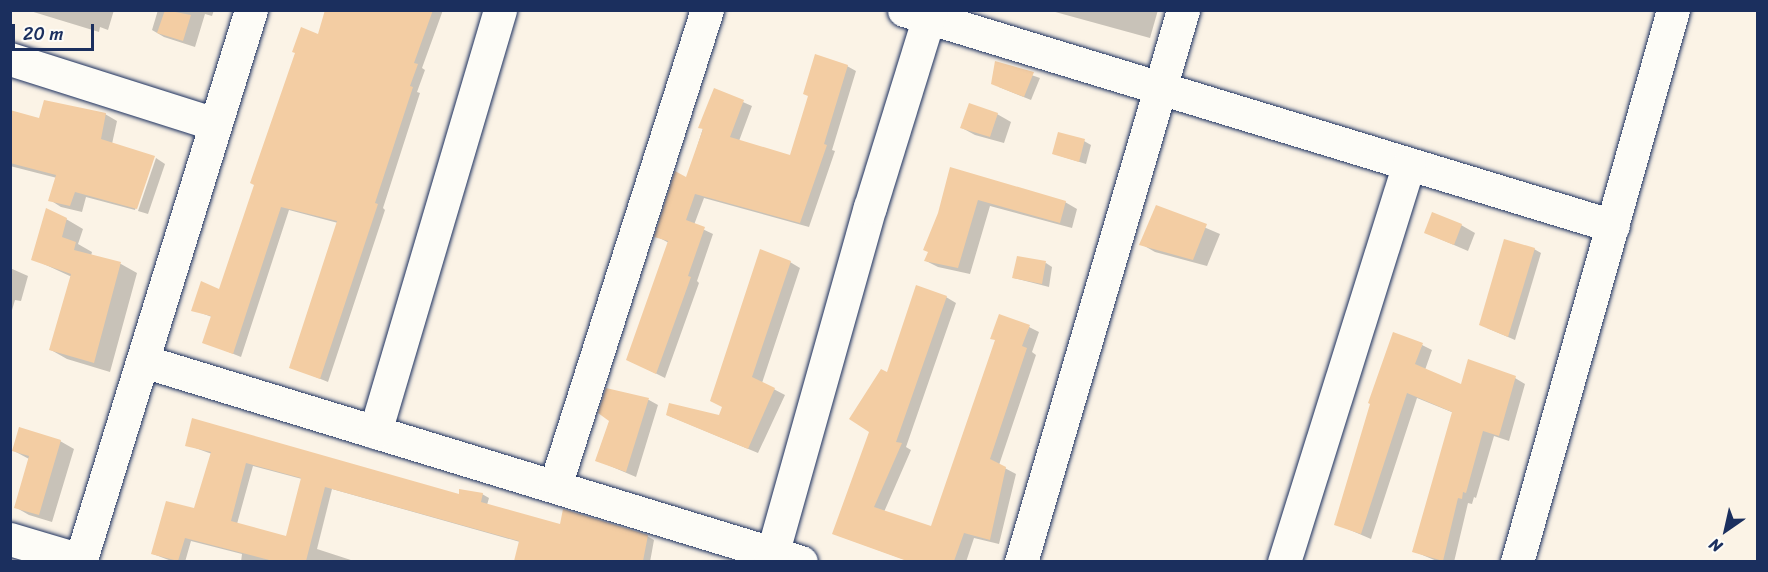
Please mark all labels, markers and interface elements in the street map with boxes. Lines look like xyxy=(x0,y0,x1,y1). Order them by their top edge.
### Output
scale bar xyxy=(15,12,98,50)
text: 20 m xyxy=(23,18,63,50)
north arrow xyxy=(1696,500,1756,560)
text: N xyxy=(1703,530,1728,560)

